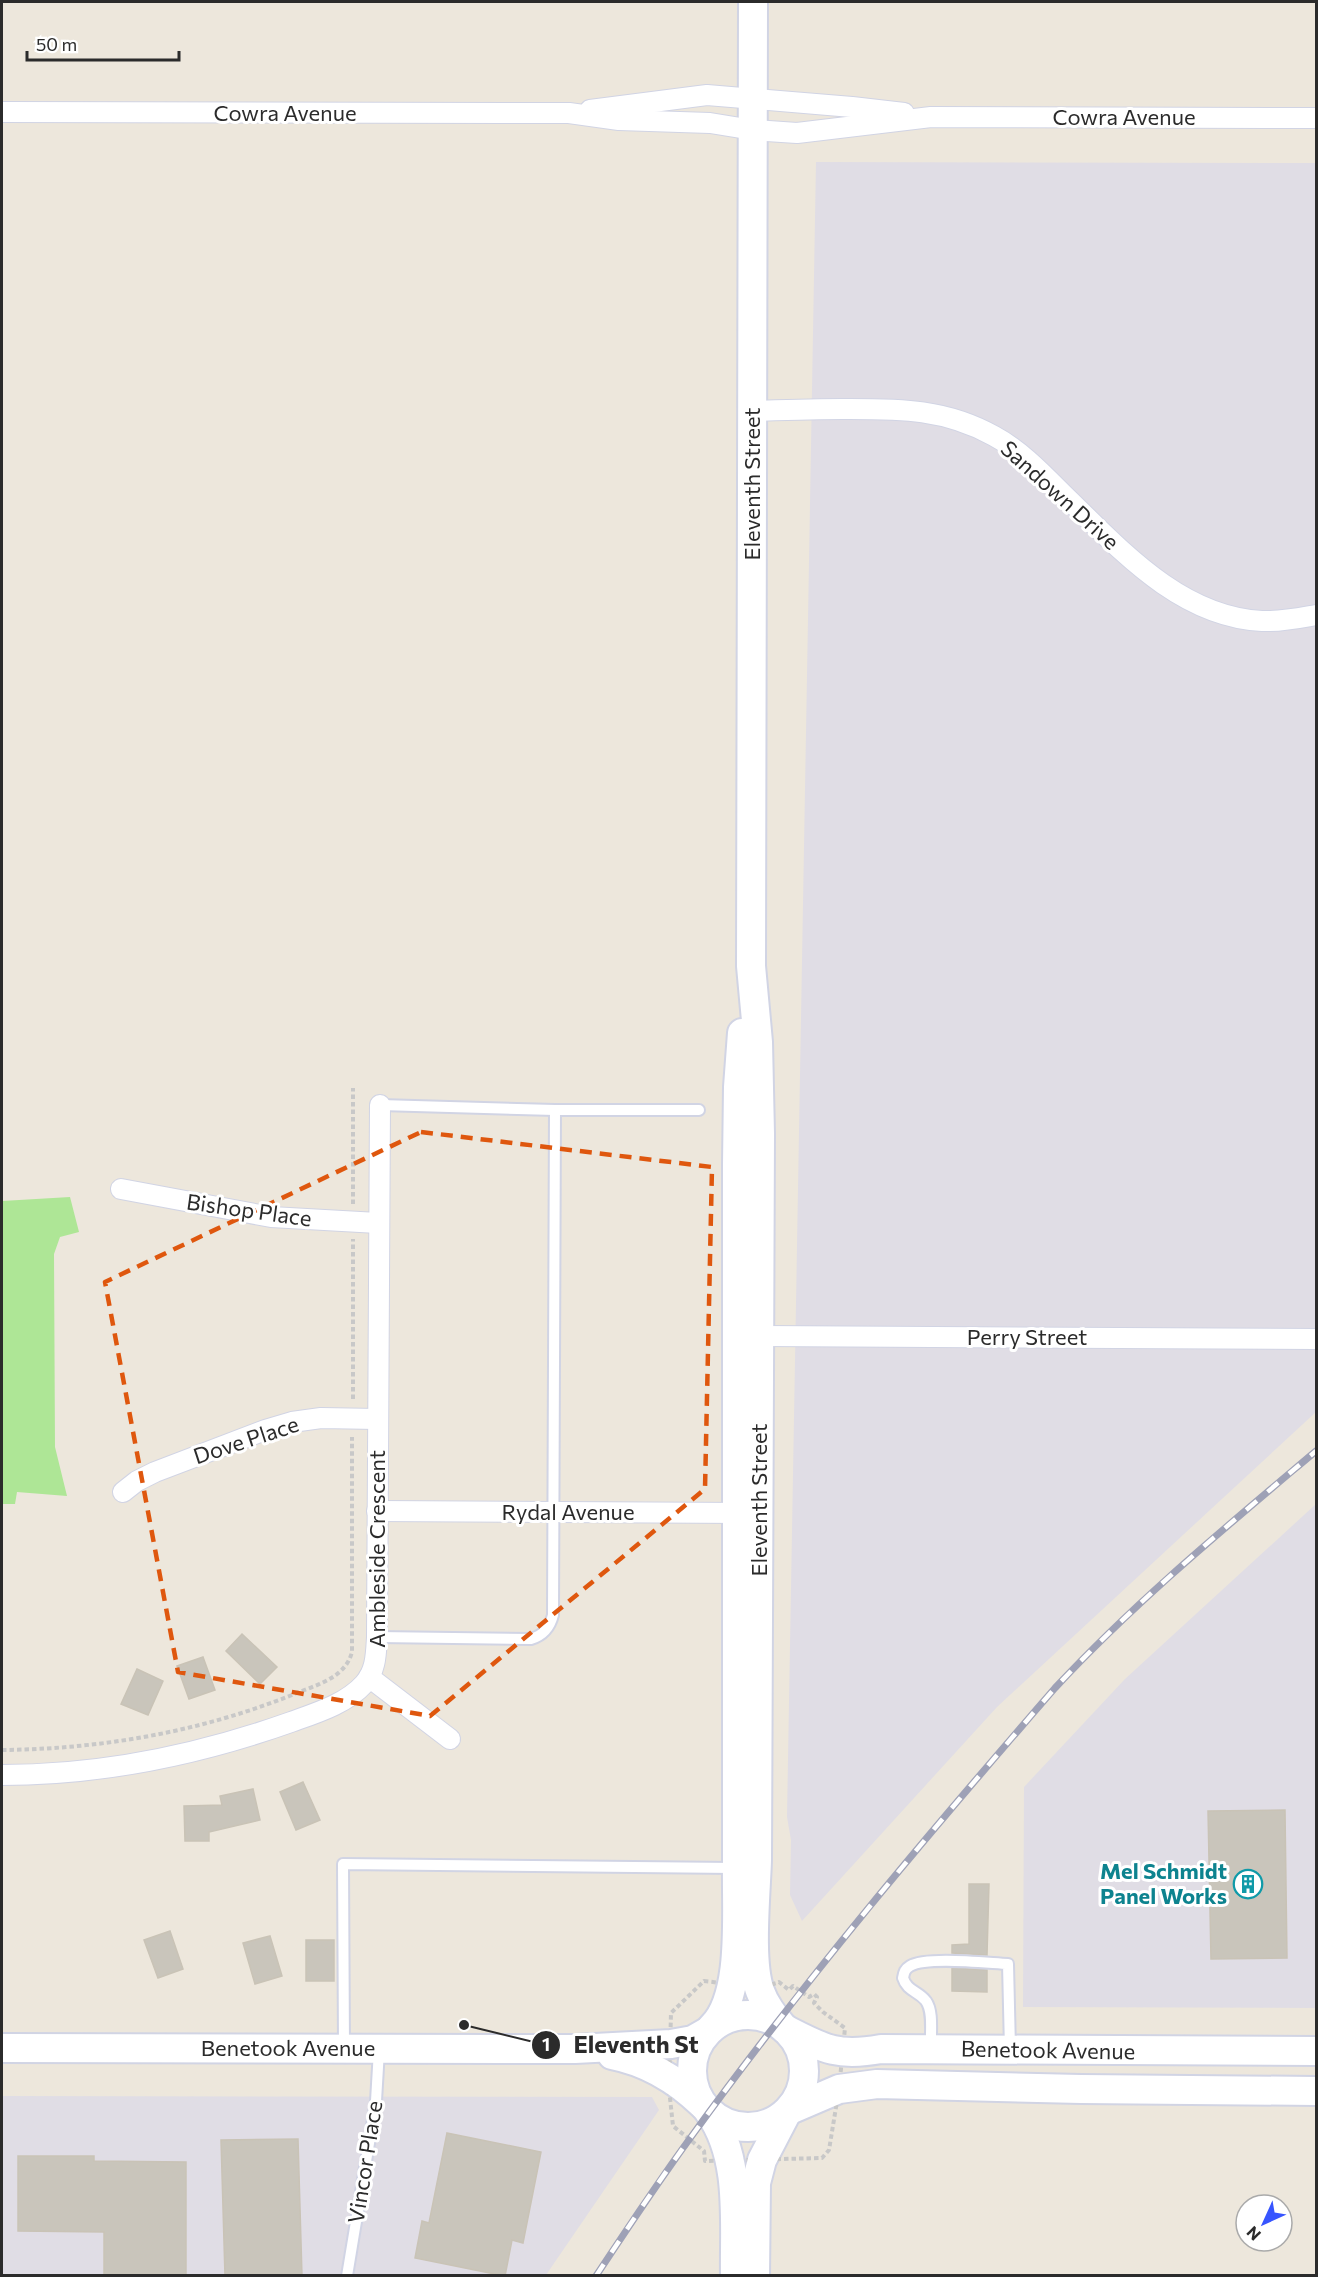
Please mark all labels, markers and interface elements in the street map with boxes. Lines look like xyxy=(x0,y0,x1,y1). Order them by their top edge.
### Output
scale bar xyxy=(27,24,178,62)
text: 50 m xyxy=(36,33,77,55)
street label: Cowra Avenue xyxy=(213,99,357,126)
street label: Cowra Avenue xyxy=(1052,103,1196,130)
street label: Eleventh Street xyxy=(738,407,765,561)
street label: Sandown Drive xyxy=(996,434,1125,555)
street label: Bishop Place xyxy=(185,1187,313,1232)
street label: Perry Street xyxy=(967,1323,1087,1350)
street label: Dove Place xyxy=(190,1410,302,1469)
street label: Eleventh Street xyxy=(745,1423,772,1577)
street label: Ambleside Crescent xyxy=(363,1450,390,1648)
street label: Rydal Avenue xyxy=(501,1498,635,1525)
place label: Mel Schmidt Panel Works xyxy=(1100,1857,1227,1909)
building icon: Mel Schmidt Panel Works xyxy=(1232,1868,1264,1900)
callout: Eleventh St xyxy=(531,2024,710,2066)
text: Eleventh St xyxy=(573,2029,699,2058)
text: 1 xyxy=(542,2033,550,2055)
street label: Benetook Avenue xyxy=(201,2034,375,2061)
street label: Benetook Avenue xyxy=(961,2034,1135,2065)
street label: Vincor Place xyxy=(341,2099,388,2225)
north arrow xyxy=(1234,2193,1294,2253)
text: N xyxy=(1242,2223,1264,2245)

